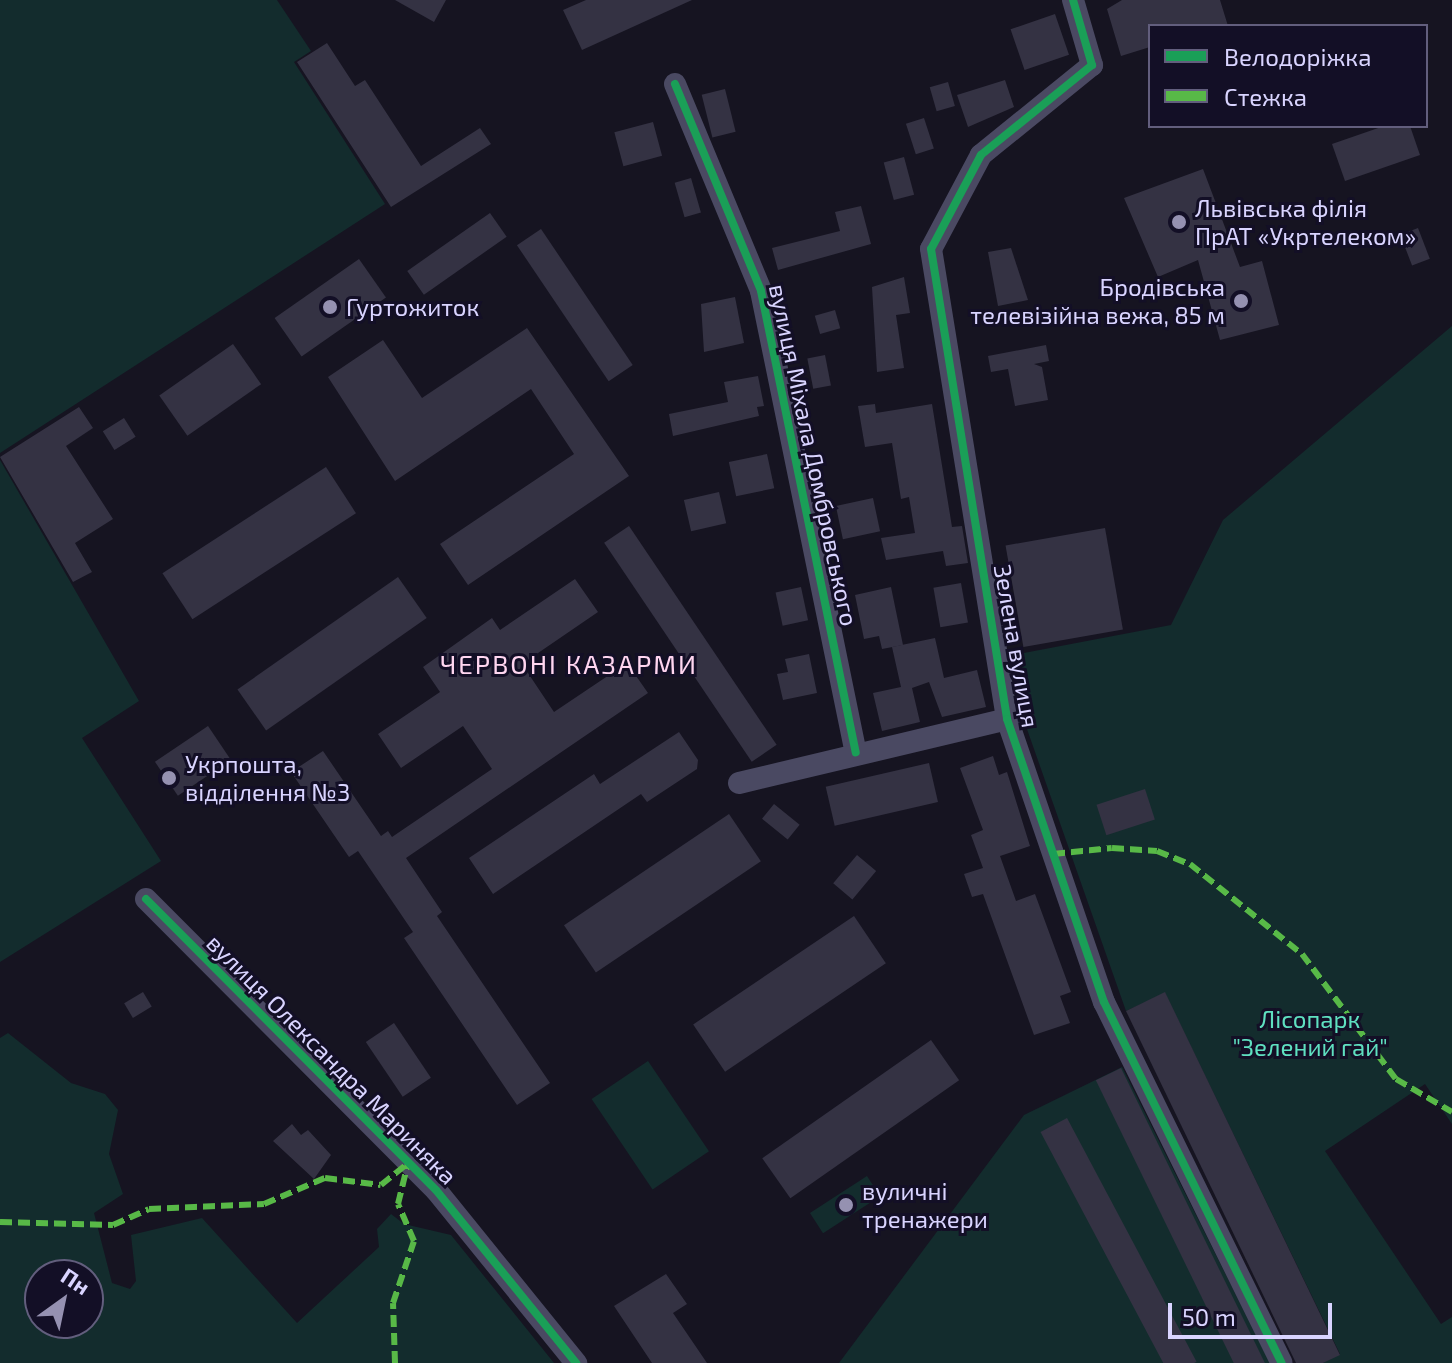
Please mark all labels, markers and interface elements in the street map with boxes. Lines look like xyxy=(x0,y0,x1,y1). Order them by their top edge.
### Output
legend xyxy=(1148,24,1428,128)
text: Велодоріжка xyxy=(1224,42,1371,71)
text: Стежка xyxy=(1224,82,1307,111)
place label: Львівська філія ПрАТ «Укртелеком» xyxy=(1195,194,1416,250)
marker: Львівська філія ПрАТ «Укртелеком» xyxy=(1170,213,1188,231)
place label: Бродівська телевізійна вежа, 85 м xyxy=(970,273,1225,329)
street label: вулиця Міхала Домбровського xyxy=(764,281,864,629)
marker: Бродівська телевізійна вежа, 85 м xyxy=(1232,292,1250,310)
place label: Гуртожиток xyxy=(346,293,479,321)
marker: Гуртожиток xyxy=(321,298,339,316)
street label: Зелена вулиця xyxy=(988,562,1046,730)
district label: ЧЕРВОНІ КАЗАРМИ xyxy=(440,648,698,680)
place label: Укрпошта, відділення №3 xyxy=(185,750,350,806)
marker: Укрпошта, відділення №3 xyxy=(160,769,178,787)
street label: вулиця Олександра Мариняка xyxy=(201,928,463,1190)
park label: Лісопарк "Зелений гай" xyxy=(1232,1005,1388,1061)
place label: вуличні тренажери xyxy=(862,1177,988,1233)
marker: вуличні тренажери xyxy=(837,1196,855,1214)
north arrow xyxy=(24,1259,104,1339)
text: Пн xyxy=(57,1262,95,1299)
scale bar xyxy=(1172,1287,1336,1337)
text: 50 m xyxy=(1182,1302,1236,1331)

